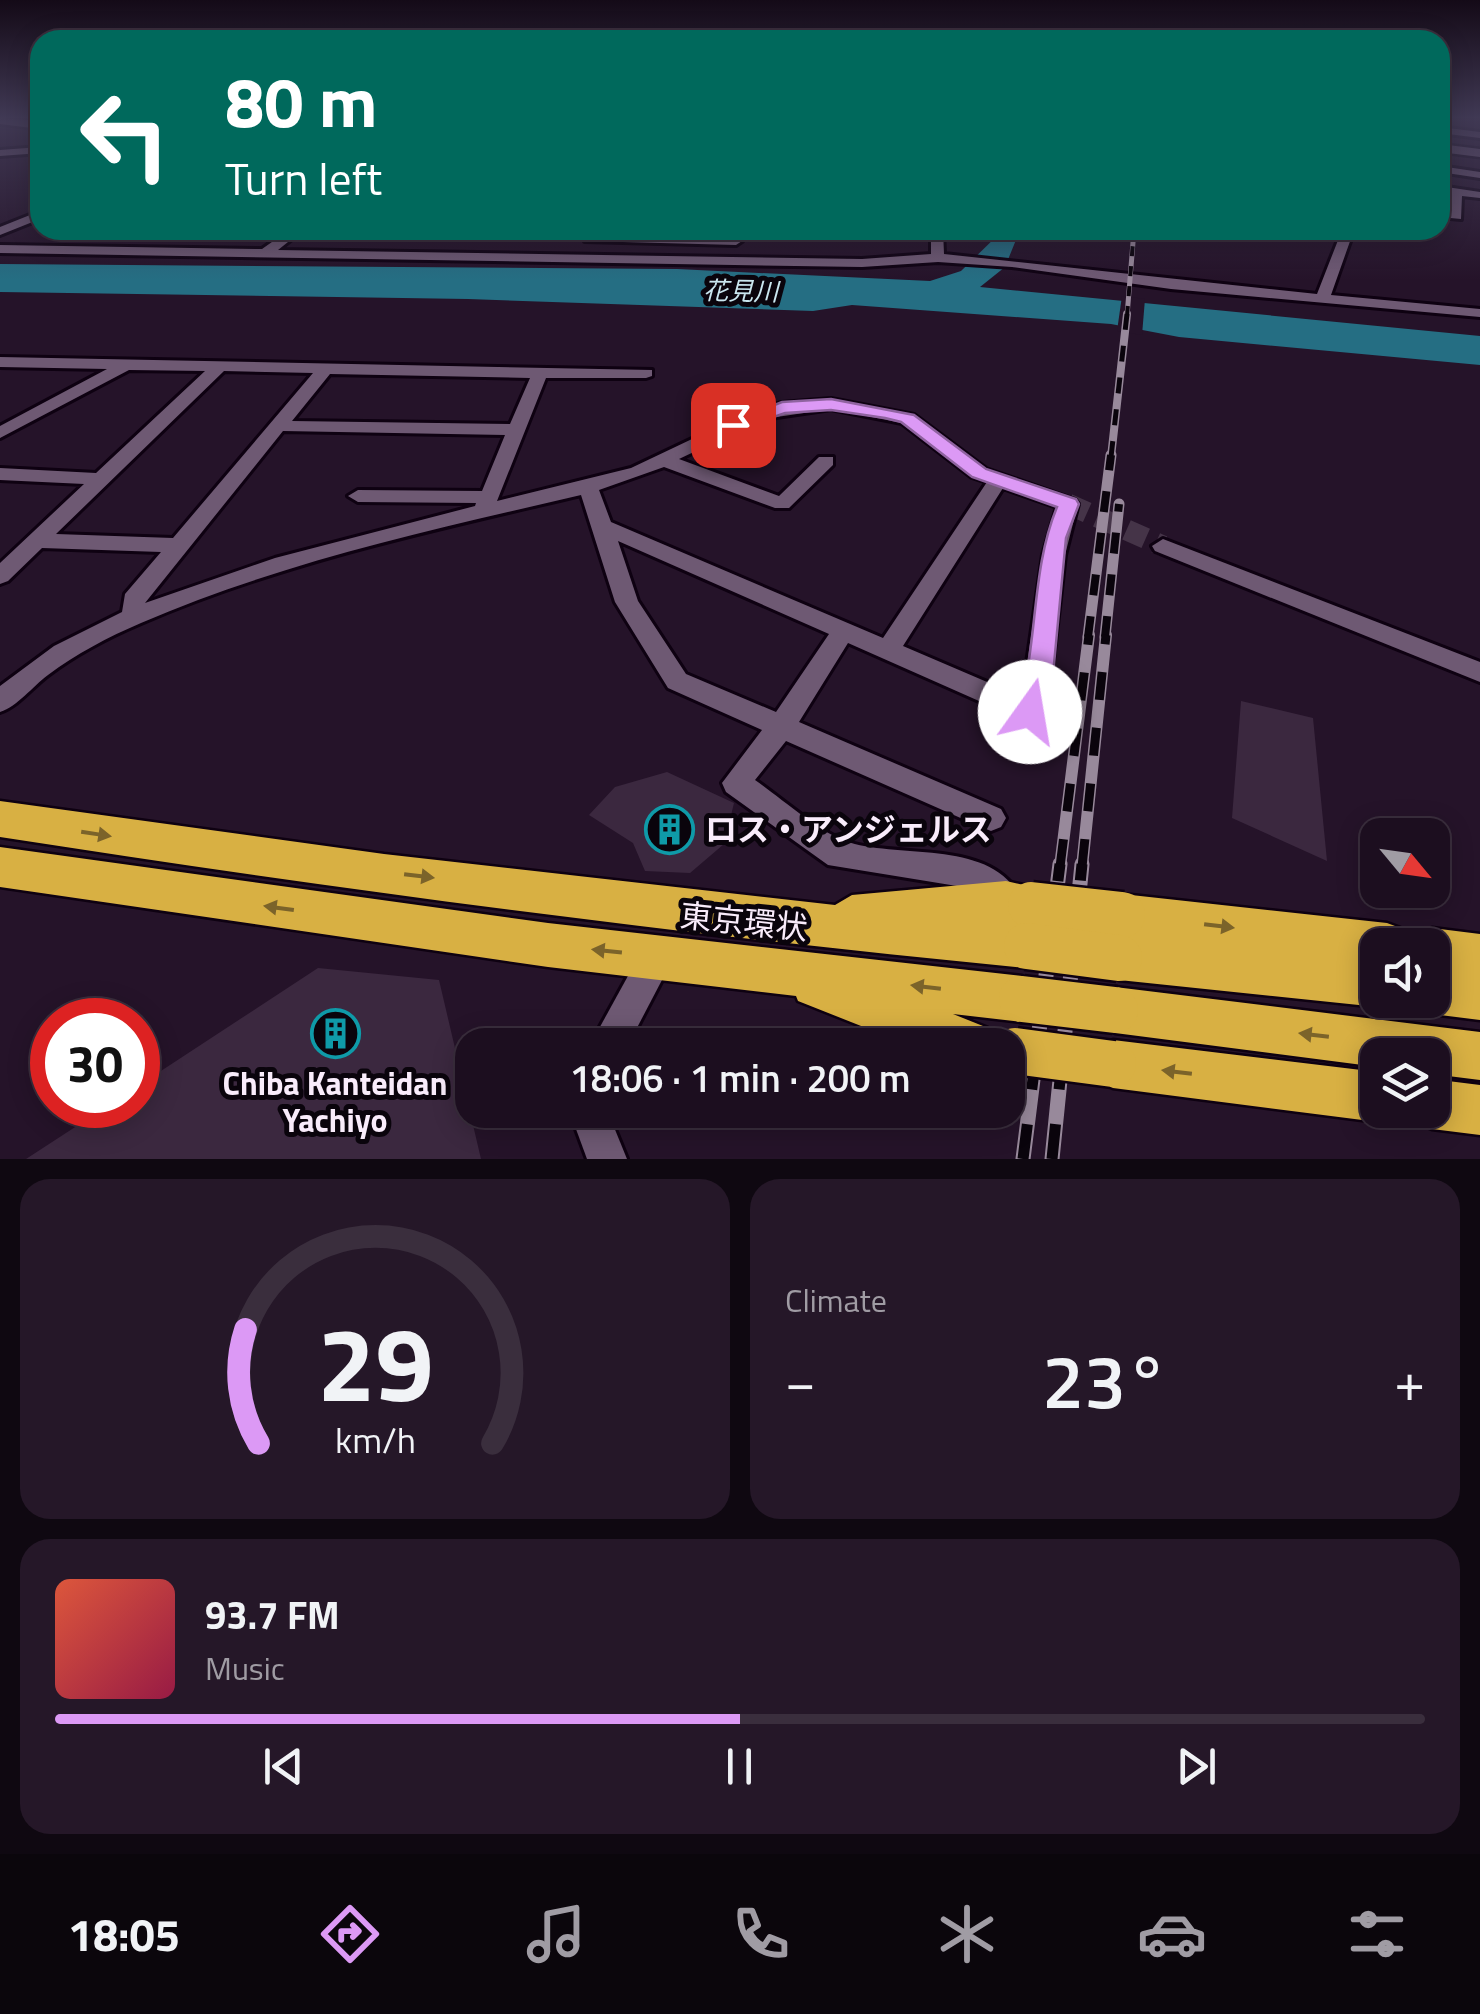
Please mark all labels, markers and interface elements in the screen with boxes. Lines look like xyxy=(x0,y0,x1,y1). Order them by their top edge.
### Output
text: 80 m xyxy=(225,48,378,154)
icon: left xyxy=(60,70,190,200)
text: Turn left xyxy=(225,144,382,212)
water label: 花見川 xyxy=(703,271,782,311)
pin xyxy=(691,383,776,468)
icon: arrive xyxy=(706,398,761,453)
position arrow xyxy=(978,660,1082,764)
building icon: ロス・アンジェルス xyxy=(644,803,696,855)
place label: ロス・アンジェルス xyxy=(705,805,992,853)
north arrow xyxy=(1360,818,1450,908)
map controls xyxy=(1360,818,1450,1128)
one-way arrow xyxy=(81,827,113,843)
one-way arrow xyxy=(403,868,435,884)
street label: 東京環状 xyxy=(678,890,810,952)
one-way arrow xyxy=(262,900,294,916)
one-way arrow xyxy=(1203,918,1235,934)
button: sound xyxy=(1360,928,1450,1018)
one-way arrow xyxy=(591,943,623,959)
one-way arrow xyxy=(909,979,941,995)
speed limit sign: 30 xyxy=(30,998,160,1128)
building icon: Chiba Kanteidan Yachiyo xyxy=(309,1007,361,1059)
one-way arrow xyxy=(1297,1027,1329,1043)
button: layers xyxy=(1360,1038,1450,1128)
text: 18:06 · 1 min · 200 m xyxy=(569,1049,911,1107)
place label: Chiba Kanteidan Yachiyo xyxy=(223,1059,447,1144)
one-way arrow xyxy=(1160,1063,1192,1079)
text: Climate xyxy=(785,1276,887,1324)
text: 29 xyxy=(317,1283,433,1441)
text: 23° xyxy=(1042,1323,1168,1437)
text: − xyxy=(785,1339,816,1422)
text: + xyxy=(1394,1339,1425,1422)
text: km/h xyxy=(335,1412,415,1467)
text: 93.7 FM xyxy=(205,1586,340,1644)
text: Music xyxy=(205,1644,285,1692)
icon: previous xyxy=(256,1739,311,1794)
icon: pause xyxy=(712,1739,767,1794)
icon: next xyxy=(1169,1739,1224,1794)
icon: directions xyxy=(315,1899,385,1969)
icon: music xyxy=(521,1899,591,1969)
icon: phone xyxy=(726,1899,796,1969)
icon: climate xyxy=(932,1899,1002,1969)
icon: car xyxy=(1137,1899,1207,1969)
icon: filters xyxy=(1342,1899,1412,1969)
text: 18:05 xyxy=(68,1900,180,1968)

